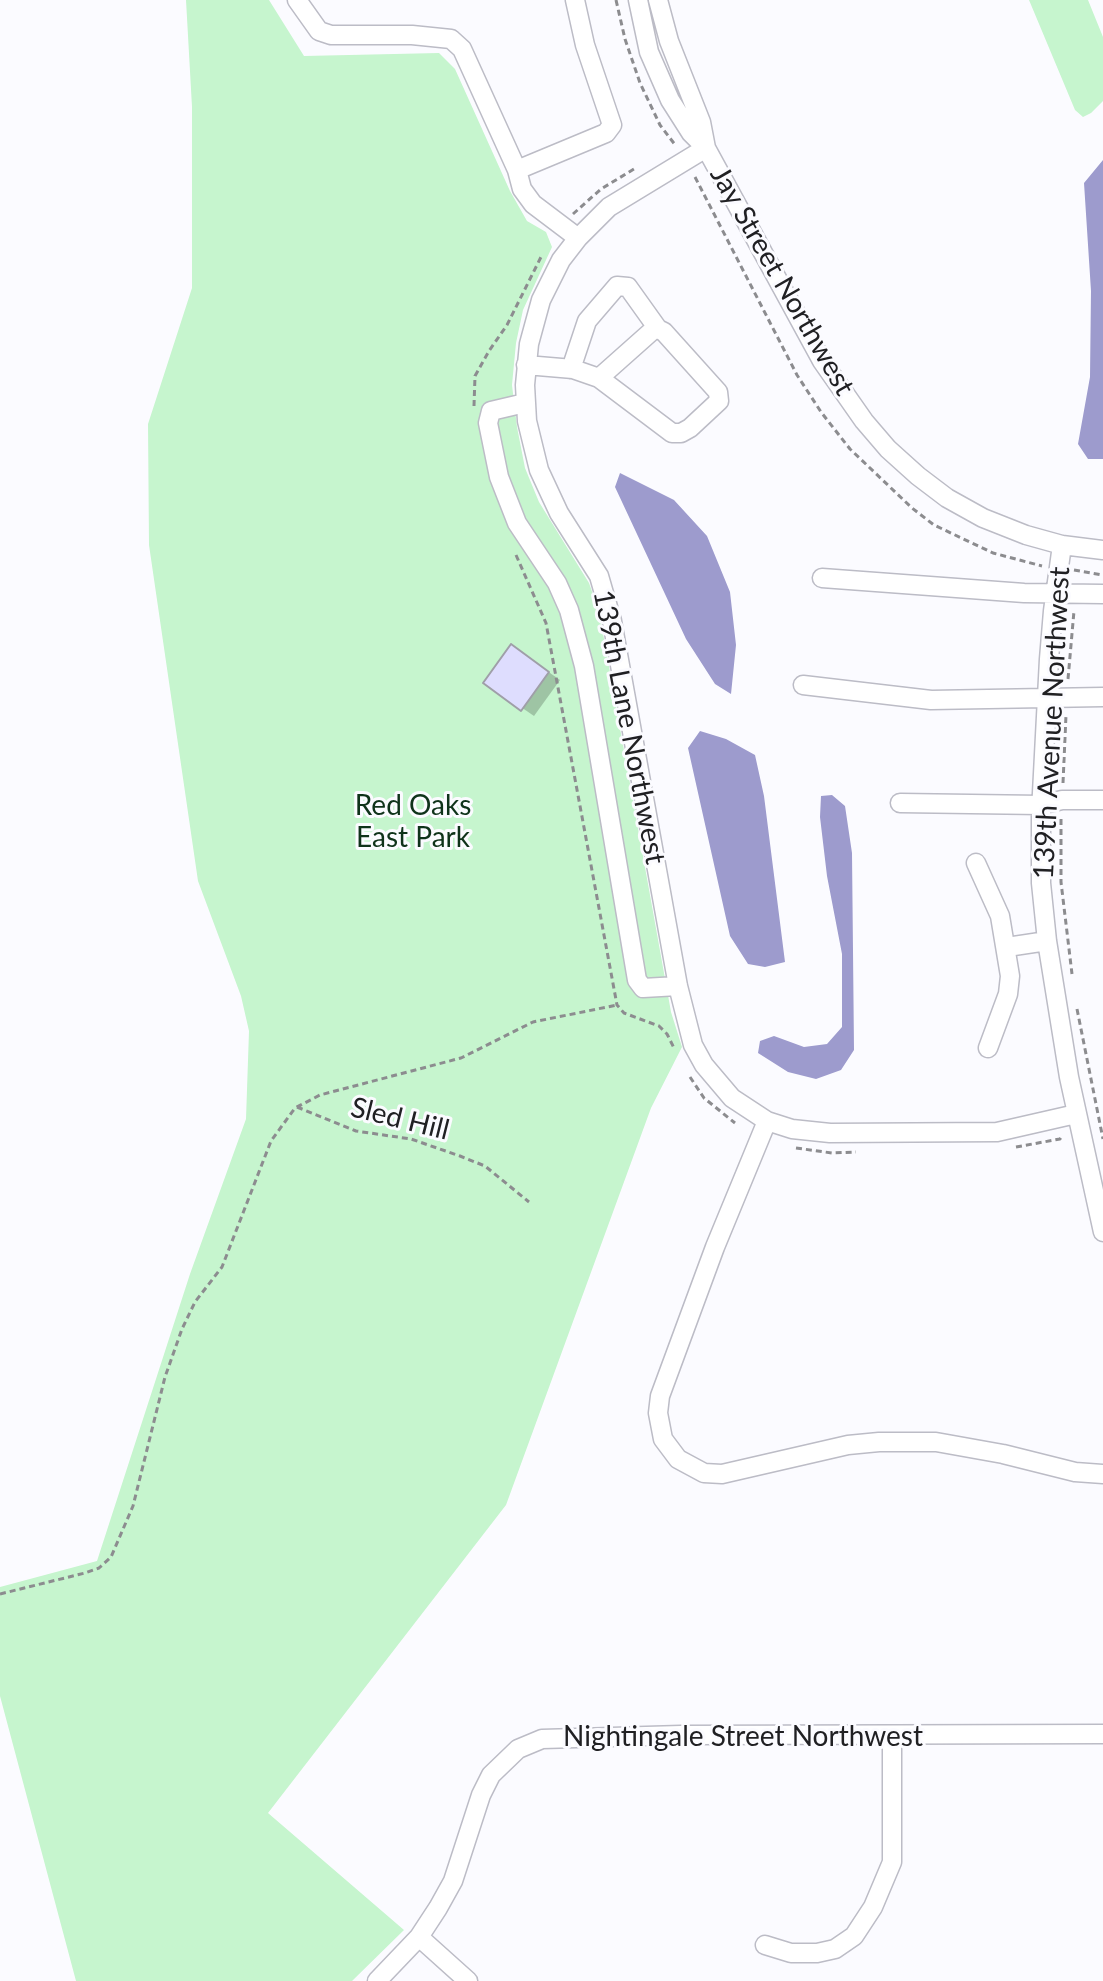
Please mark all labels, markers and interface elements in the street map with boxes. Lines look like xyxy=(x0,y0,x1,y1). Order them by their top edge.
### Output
street label: Jay Street Northwest xyxy=(703,161,861,401)
street label: 139th Avenue Northwest xyxy=(1027,566,1077,880)
street label: 139th Lane Northwest xyxy=(586,587,672,867)
park label: Red Oaks East Park xyxy=(355,789,471,855)
street label: Sled Hill xyxy=(347,1091,453,1147)
street label: Nightingale Street Northwest xyxy=(563,1720,923,1754)

